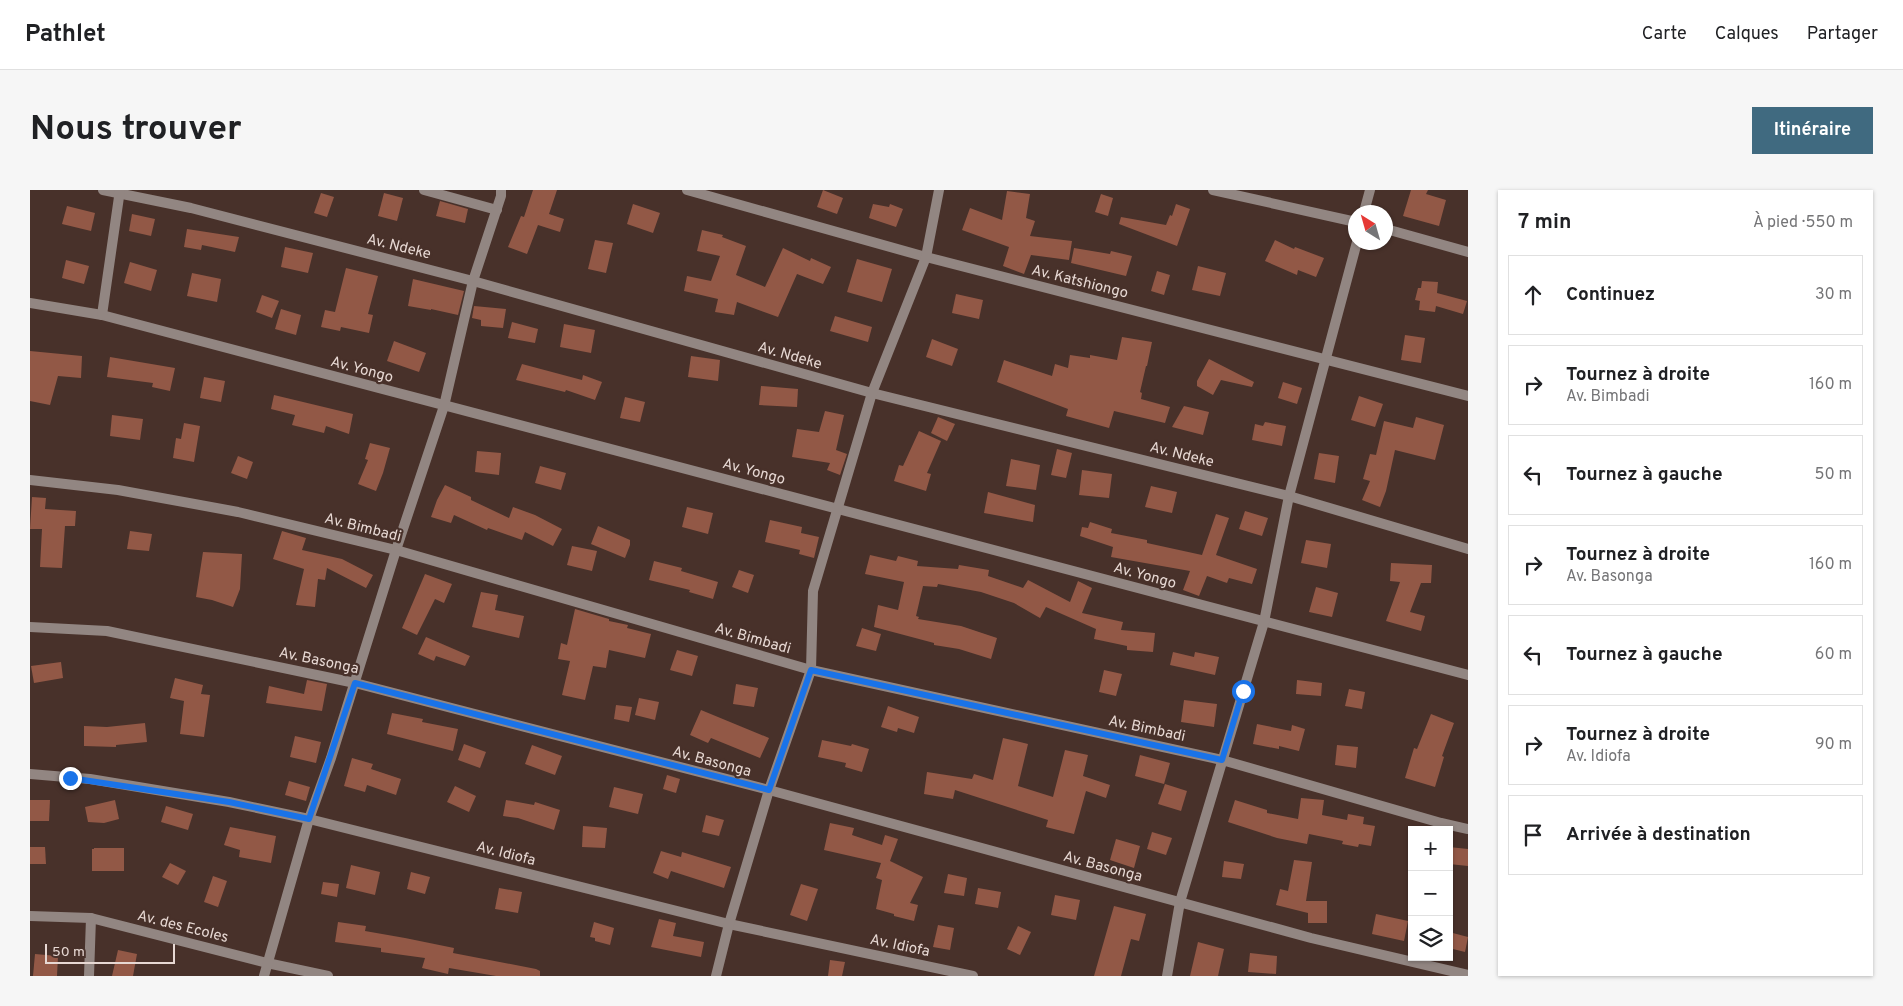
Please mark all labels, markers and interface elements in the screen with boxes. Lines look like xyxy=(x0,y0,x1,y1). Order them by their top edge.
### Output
text: Pathlet xyxy=(25,20,106,50)
text: Carte xyxy=(1642,23,1687,46)
text: Calques xyxy=(1715,23,1779,46)
text: Partager xyxy=(1807,23,1878,46)
button: Itinéraire xyxy=(1752,107,1873,154)
text: Nous trouver xyxy=(30,108,242,152)
north arrow xyxy=(1348,205,1393,250)
text: 7 min xyxy=(1518,209,1571,236)
text: À pied · 550 m xyxy=(1753,213,1853,233)
street label: Av. Ndeke xyxy=(364,230,433,265)
street label: Av. Katshiongo xyxy=(1029,261,1130,304)
icon: ahead xyxy=(1519,281,1547,309)
text: Continuez xyxy=(1566,283,1655,307)
text: 30 m xyxy=(1815,285,1852,305)
street label: Av. Ndeke xyxy=(755,338,824,375)
street label: Av. Yongo xyxy=(328,353,395,388)
text: Tournez à droite xyxy=(1566,363,1710,387)
icon: right xyxy=(1519,371,1547,399)
text: 160 m xyxy=(1809,375,1852,395)
text: Av. Bimbadi xyxy=(1566,387,1650,407)
street label: Av. Ndeke xyxy=(1147,438,1216,473)
street label: Av. Yongo xyxy=(720,455,787,490)
icon: left xyxy=(1519,461,1547,489)
text: Tournez à gauche xyxy=(1566,463,1723,487)
text: 50 m xyxy=(1815,465,1852,485)
street label: Av. Bimbadi xyxy=(322,510,403,547)
text: Tournez à droite xyxy=(1566,543,1710,567)
icon: right xyxy=(1519,551,1547,579)
text: 160 m xyxy=(1809,555,1852,575)
street label: Av. Yongo xyxy=(1111,559,1178,594)
text: Av. Basonga xyxy=(1566,567,1653,587)
street label: Av. Bimbadi xyxy=(712,620,793,659)
icon: left xyxy=(1519,641,1547,669)
text: Tournez à gauche xyxy=(1566,643,1723,667)
street label: Av. Basonga xyxy=(277,644,360,679)
text: 60 m xyxy=(1815,645,1852,665)
route start xyxy=(1232,680,1255,703)
street label: Av. Bimbadi xyxy=(1106,712,1187,747)
text: Tournez à droite xyxy=(1566,723,1710,747)
icon: right xyxy=(1519,731,1547,759)
text: 90 m xyxy=(1815,735,1852,755)
street label: Av. Basonga xyxy=(670,743,753,782)
text: Av. Idiofa xyxy=(1566,747,1631,767)
route end xyxy=(59,767,82,790)
icon: arrive xyxy=(1519,821,1547,849)
text: Arrivée à destination xyxy=(1566,823,1751,847)
map controls xyxy=(1408,826,1453,961)
button: + xyxy=(1408,826,1453,871)
street label: Av. Idiofa xyxy=(474,838,537,871)
street label: Av. Basonga xyxy=(1061,848,1144,887)
button: − xyxy=(1408,871,1453,916)
street label: Av. des Ecoles xyxy=(135,907,230,948)
button: layers xyxy=(1408,916,1453,961)
street label: Av. Idiofa xyxy=(868,931,931,962)
scale bar xyxy=(45,941,175,964)
text: 50 m xyxy=(52,944,85,961)

